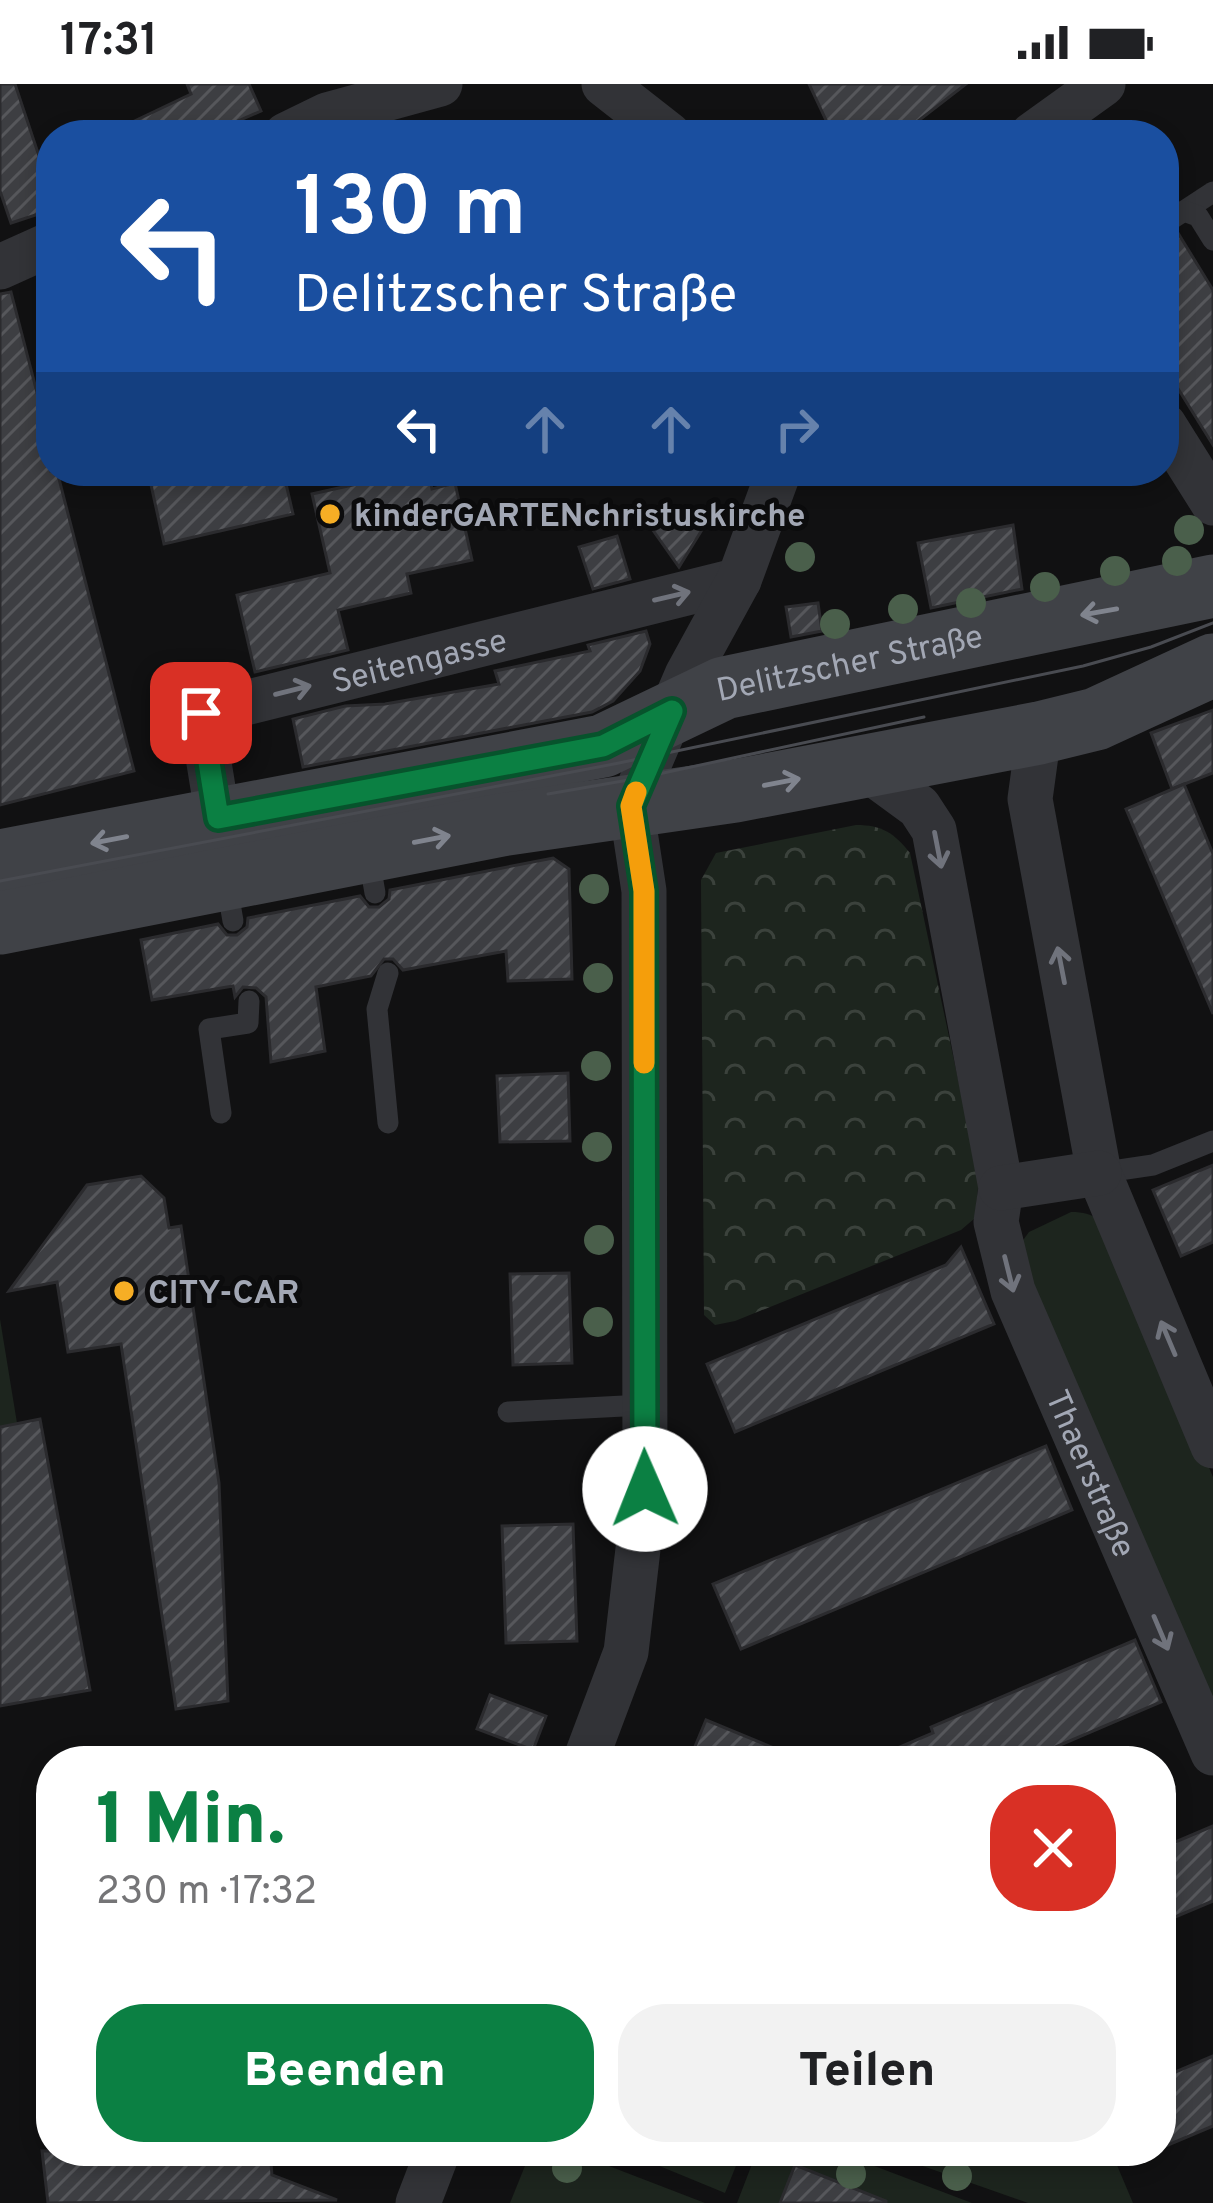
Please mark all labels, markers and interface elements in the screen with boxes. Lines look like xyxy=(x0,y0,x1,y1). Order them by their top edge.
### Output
text: 17:31 xyxy=(60,14,158,71)
text: 130 m xyxy=(294,159,526,265)
icon: left xyxy=(96,168,252,324)
text: Delitzscher Straße xyxy=(294,263,737,332)
icon: left xyxy=(386,396,452,462)
icon: ahead xyxy=(512,396,578,462)
icon: ahead xyxy=(638,396,704,462)
icon: right xyxy=(764,396,830,462)
place label: kinderGARTENchristuskirche xyxy=(354,497,805,539)
marker: kinderGARTENchristuskirche xyxy=(317,501,343,527)
one-way arrow xyxy=(652,584,690,606)
one-way arrow xyxy=(1080,602,1119,624)
street label: Delitzscher Straße xyxy=(713,618,987,714)
street label: Seitengasse xyxy=(328,622,512,706)
pin xyxy=(150,662,252,764)
one-way arrow xyxy=(274,678,312,700)
icon: arrive xyxy=(168,680,234,746)
one-way arrow xyxy=(762,770,801,792)
one-way arrow xyxy=(412,826,450,849)
one-way arrow xyxy=(91,829,129,852)
one-way arrow xyxy=(928,829,950,868)
one-way arrow xyxy=(1049,946,1071,985)
one-way arrow xyxy=(1000,1254,1022,1292)
place label: CITY-CAR xyxy=(148,1274,299,1316)
marker: CITY-CAR xyxy=(111,1278,137,1304)
one-way arrow xyxy=(1156,1320,1177,1357)
street label: Thaerstraße xyxy=(1033,1385,1143,1565)
position arrow xyxy=(582,1426,708,1552)
one-way arrow xyxy=(1152,1614,1173,1651)
text: 1 Min. xyxy=(96,1778,285,1870)
button: close xyxy=(990,1785,1116,1911)
text: 230 m · 17:32 xyxy=(96,1869,317,1918)
button: Beenden xyxy=(96,2004,594,2142)
button: Teilen xyxy=(618,2004,1116,2142)

